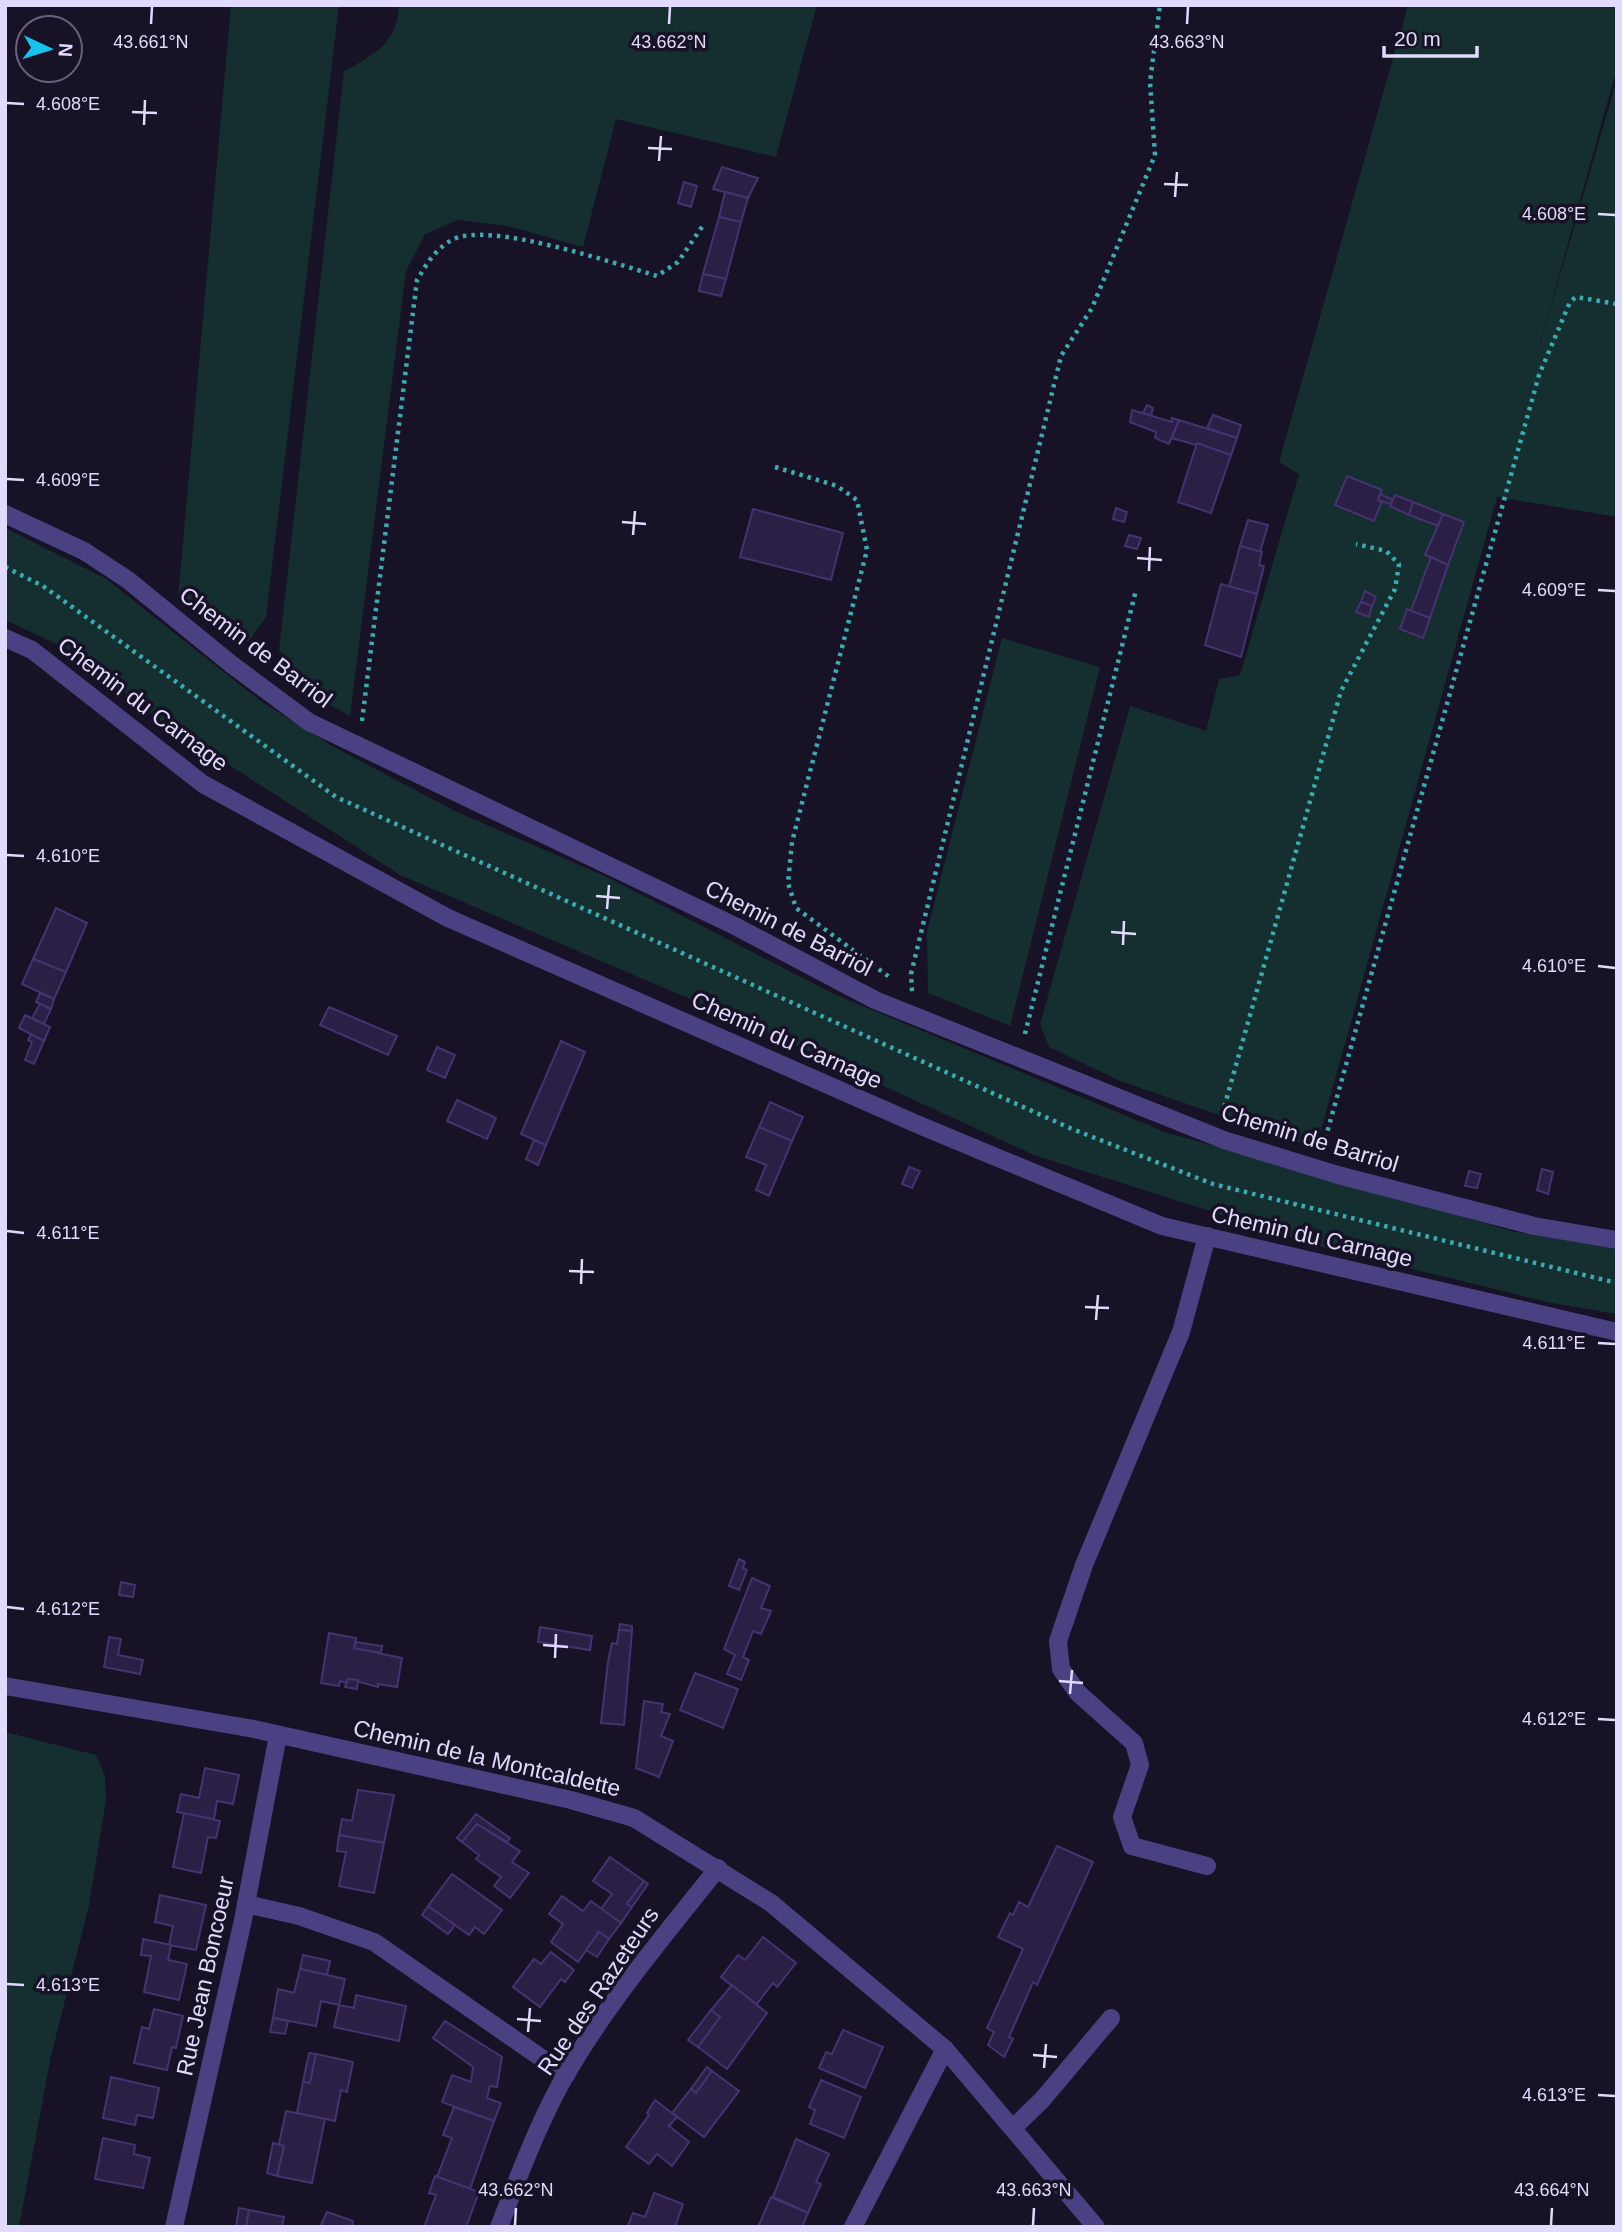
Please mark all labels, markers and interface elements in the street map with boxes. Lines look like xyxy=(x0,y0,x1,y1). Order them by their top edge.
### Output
north arrow xyxy=(14,14,84,84)
scale bar xyxy=(1384,14,1477,58)
text: 20 m xyxy=(1394,27,1441,50)
text: 43.661°N xyxy=(113,32,189,52)
text: 43.662°N xyxy=(631,32,707,52)
text: 43.663°N xyxy=(1149,32,1225,52)
text: N xyxy=(55,43,76,58)
text: 4.608°E xyxy=(36,94,100,114)
text: 4.608°E xyxy=(1522,204,1586,224)
text: 4.609°E xyxy=(36,470,100,490)
text: 4.609°E xyxy=(1522,580,1586,600)
street label: Chemin de Barriol xyxy=(175,581,337,713)
street label: Chemin du Carnage xyxy=(53,632,233,776)
text: 4.610°E xyxy=(36,846,100,866)
street label: Chemin de Barriol xyxy=(701,875,877,981)
text: 4.610°E xyxy=(1522,956,1586,976)
street label: Chemin du Carnage xyxy=(688,986,886,1094)
street label: Chemin de Barriol xyxy=(1218,1099,1402,1177)
street label: Chemin du Carnage xyxy=(1209,1200,1415,1272)
text: 4.611°E xyxy=(37,1223,99,1243)
text: 4.611°E xyxy=(1523,1333,1585,1353)
text: 4.612°E xyxy=(36,1599,100,1619)
text: 4.612°E xyxy=(1522,1709,1586,1729)
street label: Chemin de la Montcaldette xyxy=(351,1715,623,1801)
street label: Rue Jean Boncoeur xyxy=(171,1874,239,2078)
street label: Rue des Razeteurs xyxy=(532,1902,664,2080)
text: 4.613°E xyxy=(36,1975,100,1995)
text: 4.613°E xyxy=(1522,2085,1586,2105)
text: 43.662°N xyxy=(478,2180,554,2200)
text: 43.663°N xyxy=(996,2180,1072,2200)
text: 43.664°N xyxy=(1514,2180,1590,2200)

